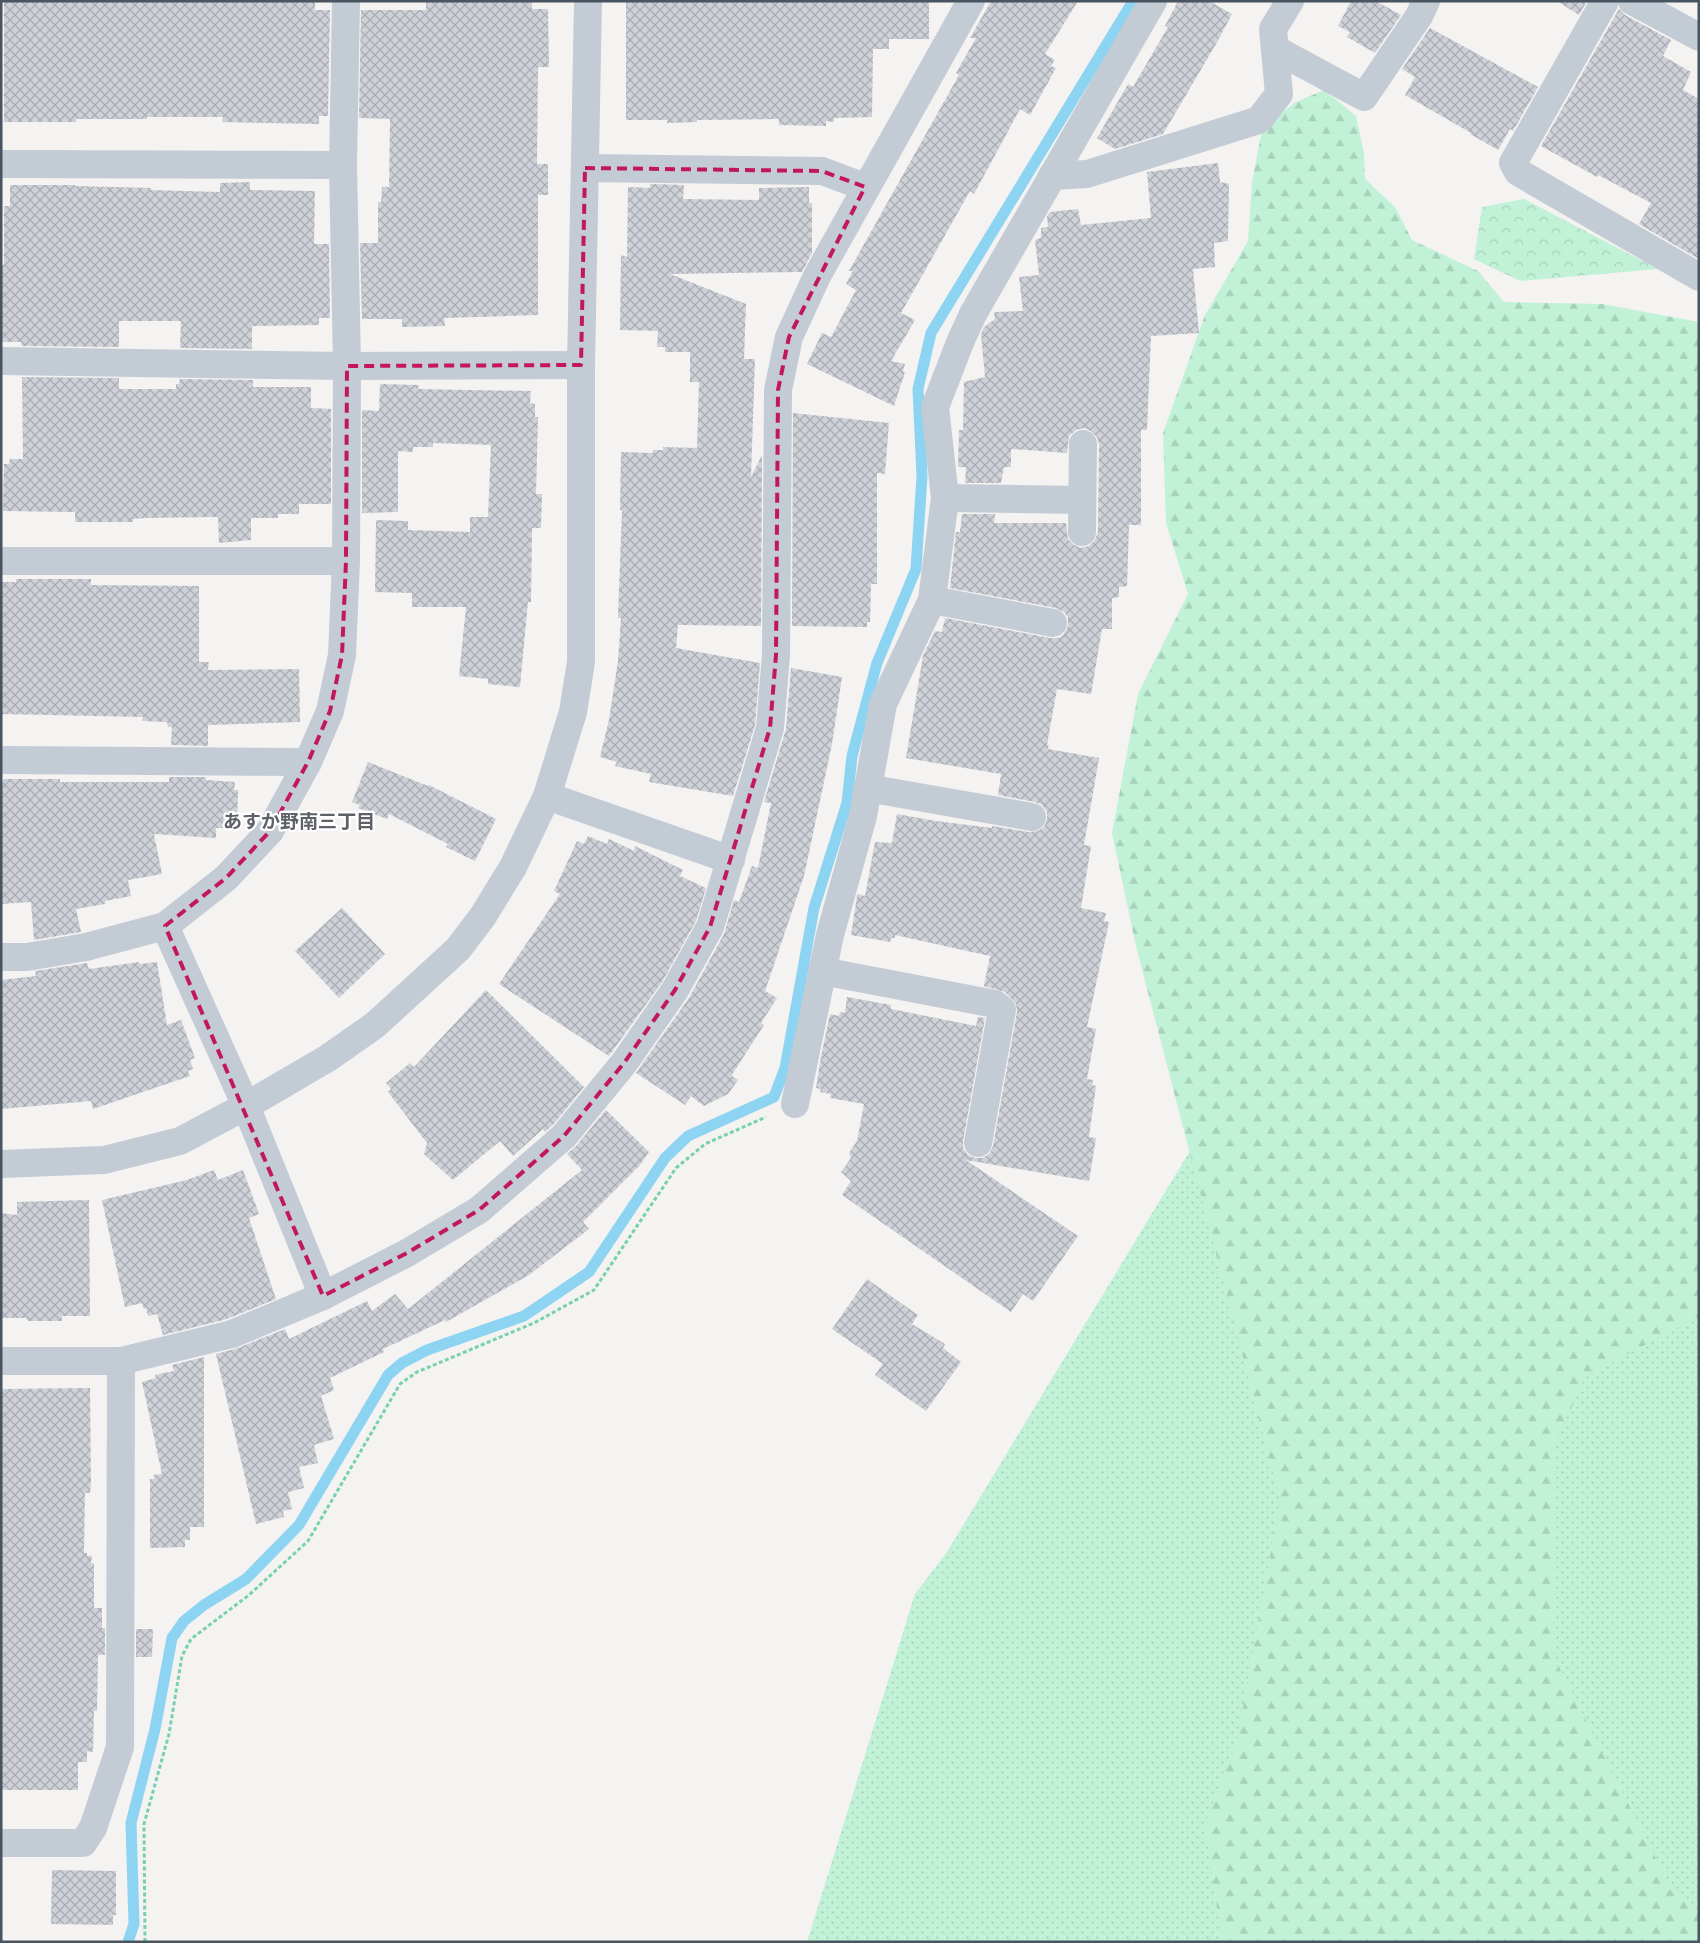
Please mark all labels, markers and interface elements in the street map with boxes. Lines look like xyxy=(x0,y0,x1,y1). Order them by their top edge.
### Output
district label: あすか野南三丁目 xyxy=(223,810,375,833)

